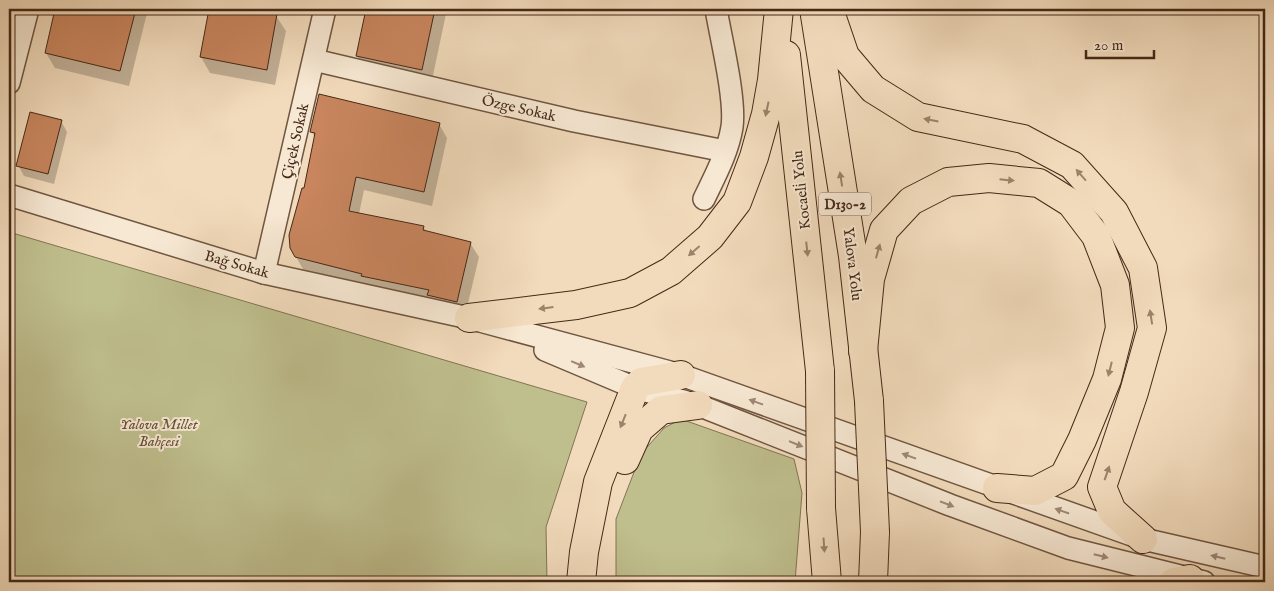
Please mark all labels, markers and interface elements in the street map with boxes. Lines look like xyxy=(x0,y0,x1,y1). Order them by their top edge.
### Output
scale bar xyxy=(1086,28,1154,60)
text: 20 m xyxy=(1094,36,1124,55)
street label: Özge Sokak xyxy=(480,91,559,127)
street label: Çiçek Sokak xyxy=(278,100,314,181)
one-way arrow xyxy=(762,102,770,118)
one-way arrow xyxy=(924,116,939,124)
street label: Kocaeli̇ Yolu xyxy=(788,149,815,230)
one-way arrow xyxy=(1076,169,1087,181)
one-way arrow xyxy=(836,171,844,187)
one-way arrow xyxy=(999,176,1015,184)
road number: D130-2 xyxy=(819,192,871,215)
street label: Yalova Yolu xyxy=(839,226,866,302)
one-way arrow xyxy=(803,241,811,257)
one-way arrow xyxy=(875,244,883,259)
one-way arrow xyxy=(688,245,701,256)
street label: Bağ Sokak xyxy=(202,246,272,283)
one-way arrow xyxy=(538,304,554,312)
one-way arrow xyxy=(1146,309,1154,325)
one-way arrow xyxy=(571,361,585,369)
one-way arrow xyxy=(1106,362,1114,377)
one-way arrow xyxy=(748,398,763,406)
one-way arrow xyxy=(618,414,626,428)
park label: Yalova Millet Bahçesi xyxy=(120,415,199,451)
one-way arrow xyxy=(789,440,804,448)
one-way arrow xyxy=(901,452,916,460)
one-way arrow xyxy=(1104,465,1111,480)
one-way arrow xyxy=(940,501,955,508)
one-way arrow xyxy=(1054,507,1069,515)
one-way arrow xyxy=(820,537,828,553)
one-way arrow xyxy=(1094,552,1109,560)
one-way arrow xyxy=(1210,553,1225,561)

